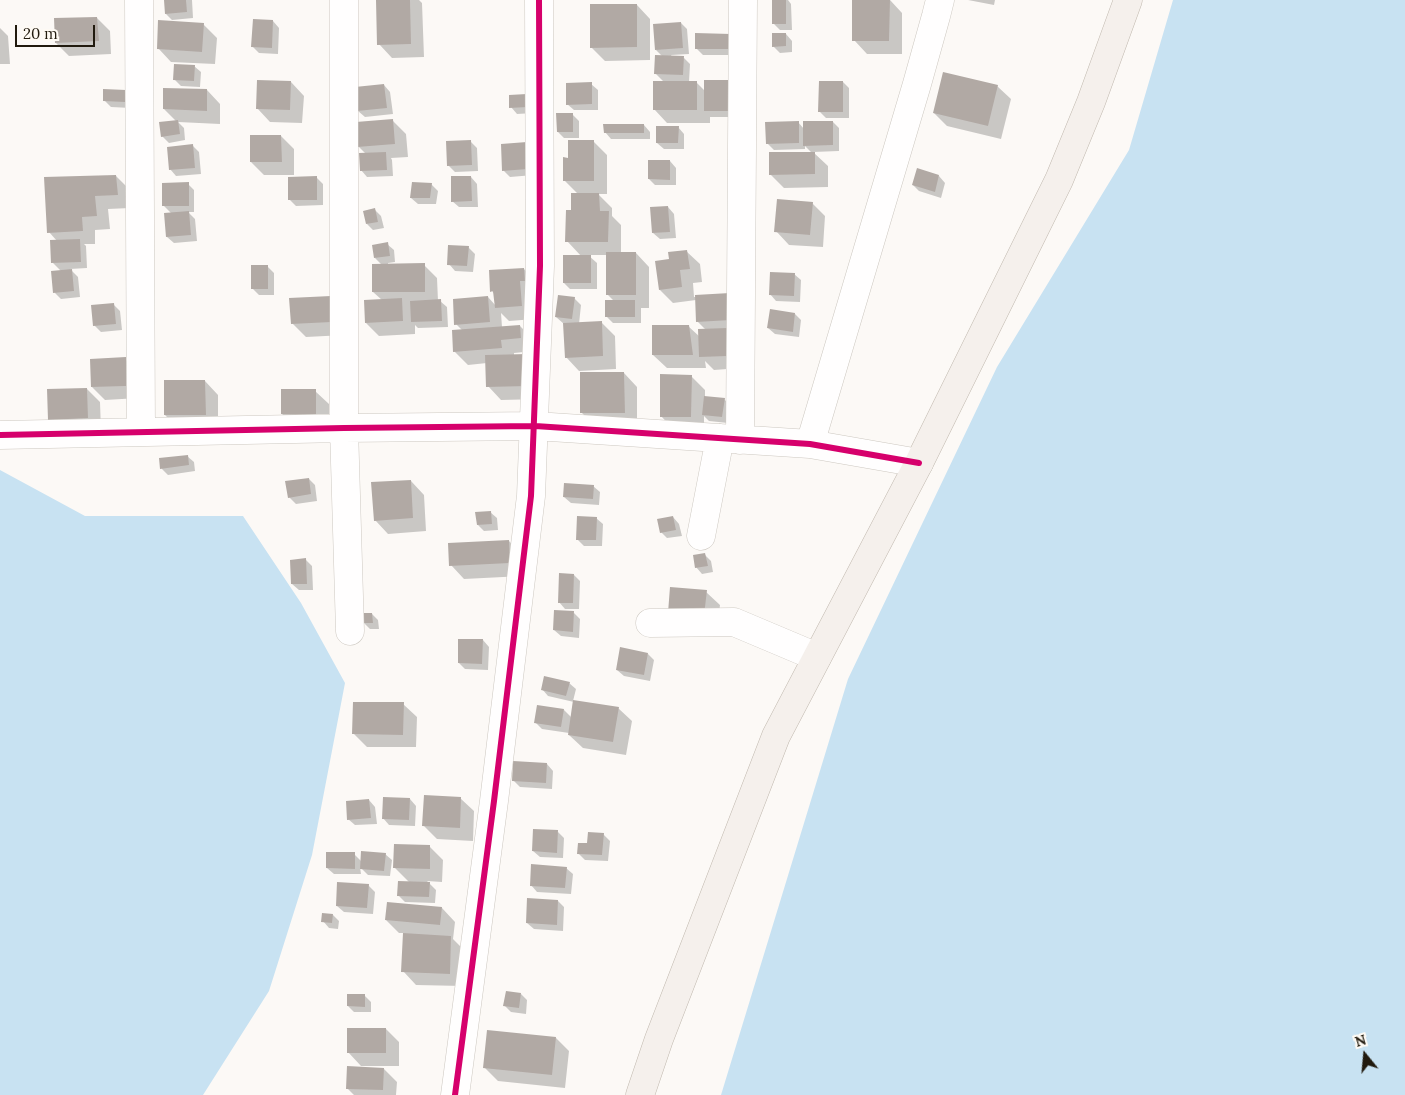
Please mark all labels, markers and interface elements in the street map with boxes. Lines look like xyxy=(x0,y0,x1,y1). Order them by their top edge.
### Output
scale bar xyxy=(18,15,98,47)
text: 20 m xyxy=(23,24,58,43)
north arrow xyxy=(1340,1030,1390,1080)
text: N xyxy=(1353,1030,1368,1051)

